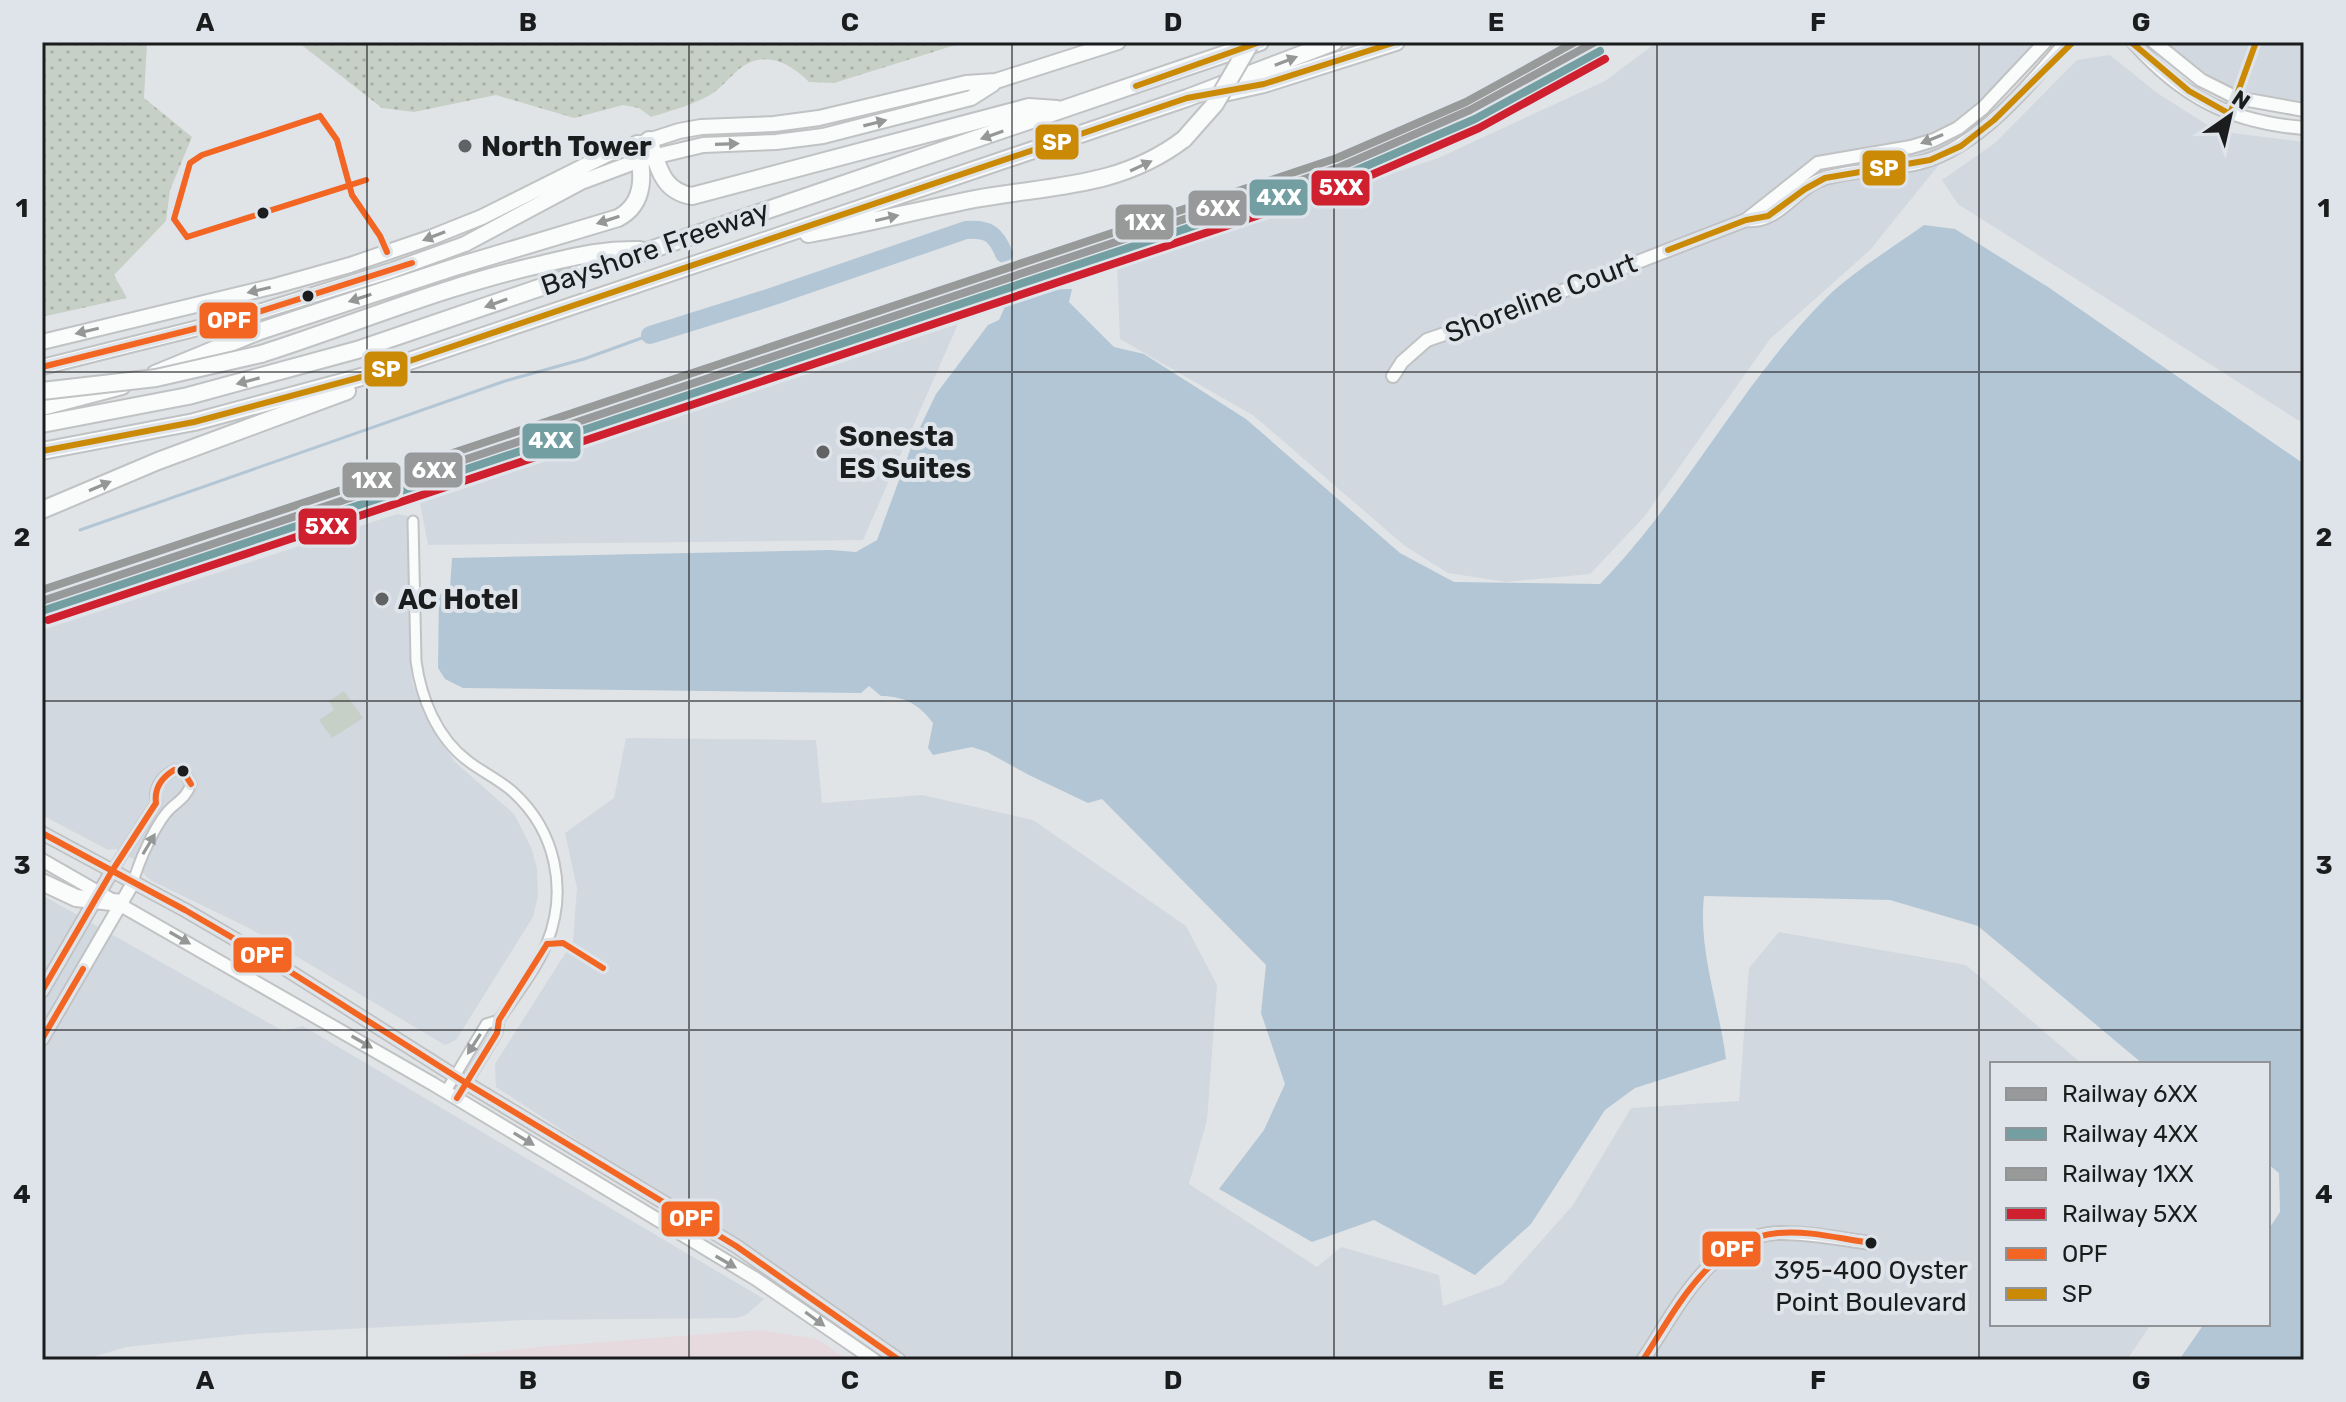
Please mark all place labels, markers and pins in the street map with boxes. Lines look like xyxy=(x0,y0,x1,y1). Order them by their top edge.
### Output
place label: North Tower xyxy=(481,130,652,163)
marker: North Tower xyxy=(456,137,474,155)
unlabelled marker xyxy=(255,205,271,221)
unlabelled marker xyxy=(300,288,316,304)
place label: Sonesta ES Suites xyxy=(839,420,971,485)
marker: Sonesta ES Suites xyxy=(814,443,832,461)
place label: AC Hotel xyxy=(398,583,519,616)
marker: AC Hotel xyxy=(373,590,391,608)
unlabelled marker xyxy=(175,763,191,779)
marker: 395-400 Oyster Point Boulevard xyxy=(1863,1235,1879,1251)
place label: 395-400 Oyster Point Boulevard xyxy=(1774,1255,1968,1318)

